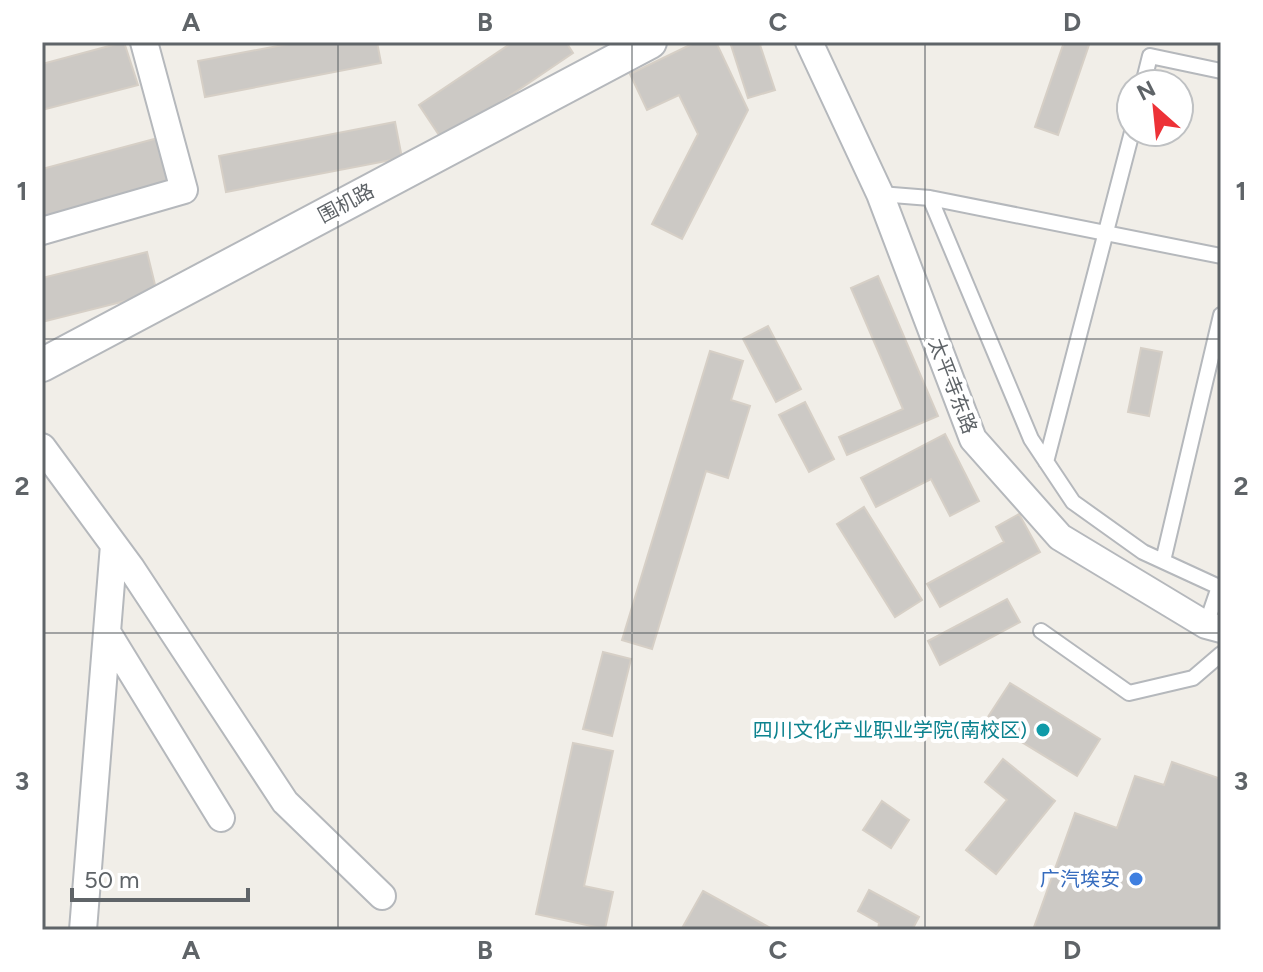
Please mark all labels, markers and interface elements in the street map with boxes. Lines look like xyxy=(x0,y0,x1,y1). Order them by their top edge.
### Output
text: A xyxy=(182,6,201,38)
text: B xyxy=(477,6,493,38)
text: C xyxy=(769,6,788,38)
text: D xyxy=(1063,6,1081,38)
north arrow xyxy=(1115,68,1195,148)
text: N xyxy=(1132,75,1160,107)
text: 1 xyxy=(17,175,27,207)
text: 1 xyxy=(1236,175,1246,207)
street label: 围机路 xyxy=(314,178,378,228)
street label: 太平寺东路 xyxy=(924,335,982,437)
text: 2 xyxy=(14,470,30,502)
text: 2 xyxy=(1233,470,1249,502)
place label: 四川文化产业职业学院(南校区) xyxy=(753,718,1027,742)
marker: 四川文化产业职业学院(南校区) xyxy=(1034,721,1052,739)
text: 3 xyxy=(15,765,29,797)
text: 3 xyxy=(1234,765,1248,797)
scale bar xyxy=(72,852,248,902)
text: 50 m xyxy=(84,865,140,894)
place label: 广汽埃安 xyxy=(1040,867,1120,891)
marker: 广汽埃安 xyxy=(1127,870,1145,888)
text: A xyxy=(182,934,201,966)
text: B xyxy=(477,934,493,966)
text: C xyxy=(769,934,788,966)
text: D xyxy=(1063,934,1081,966)

